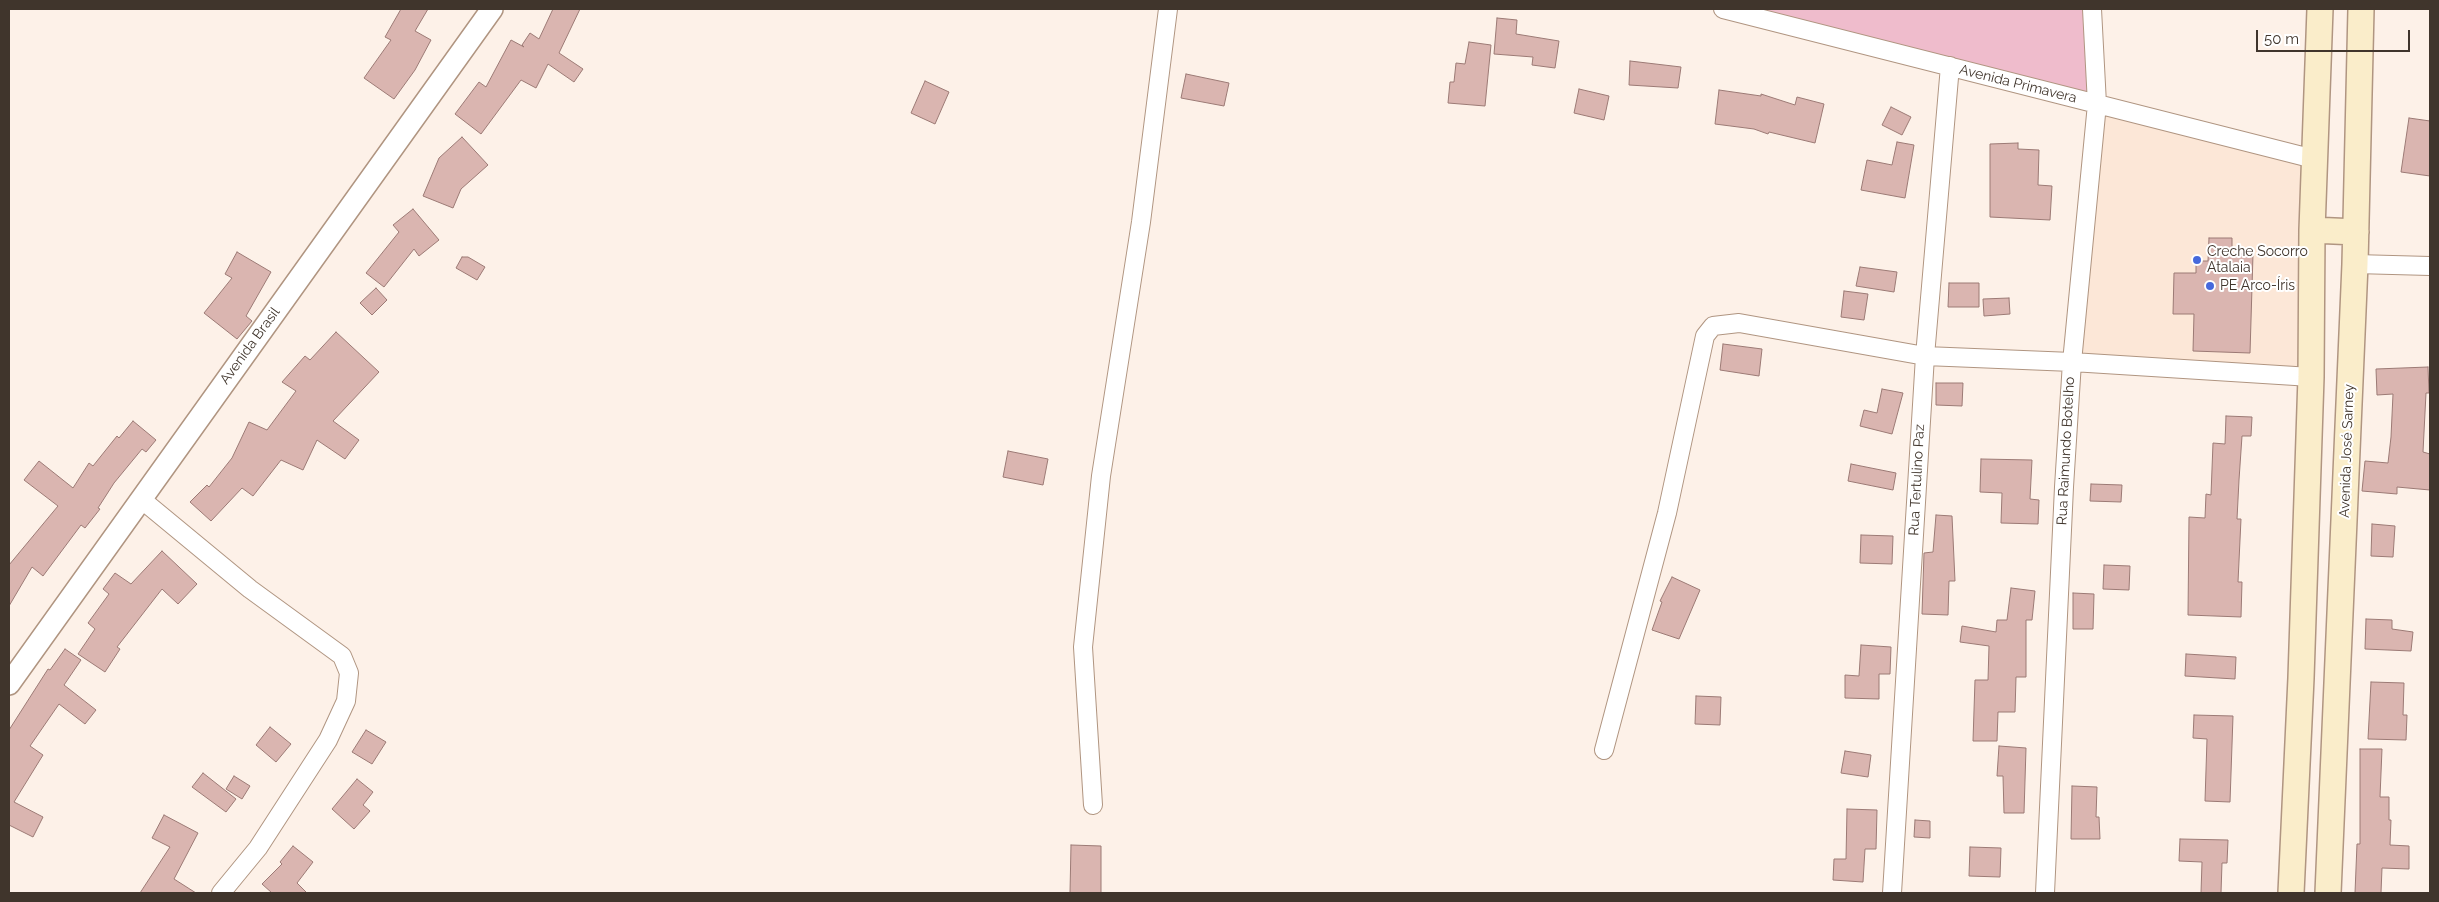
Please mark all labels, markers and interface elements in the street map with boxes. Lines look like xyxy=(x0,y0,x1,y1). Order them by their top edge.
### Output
scale bar xyxy=(2259,20,2413,52)
text: 50 m xyxy=(2264,30,2299,48)
street label: Avenida Primavera xyxy=(1958,61,2078,107)
place label: Creche Socorro Atalaia xyxy=(2207,244,2308,276)
marker: Creche Socorro Atalaia xyxy=(2191,254,2203,266)
place label: PE Arco-Íris xyxy=(2220,278,2295,294)
marker: PE Arco-Íris xyxy=(2204,280,2216,292)
street label: Avenida Brasil xyxy=(216,304,284,388)
street label: Rua Raimundo Botelho xyxy=(2054,376,2078,526)
street label: Avenida José Sarney xyxy=(2336,384,2358,518)
street label: Rua Tertulino Paz xyxy=(1906,424,1928,536)

